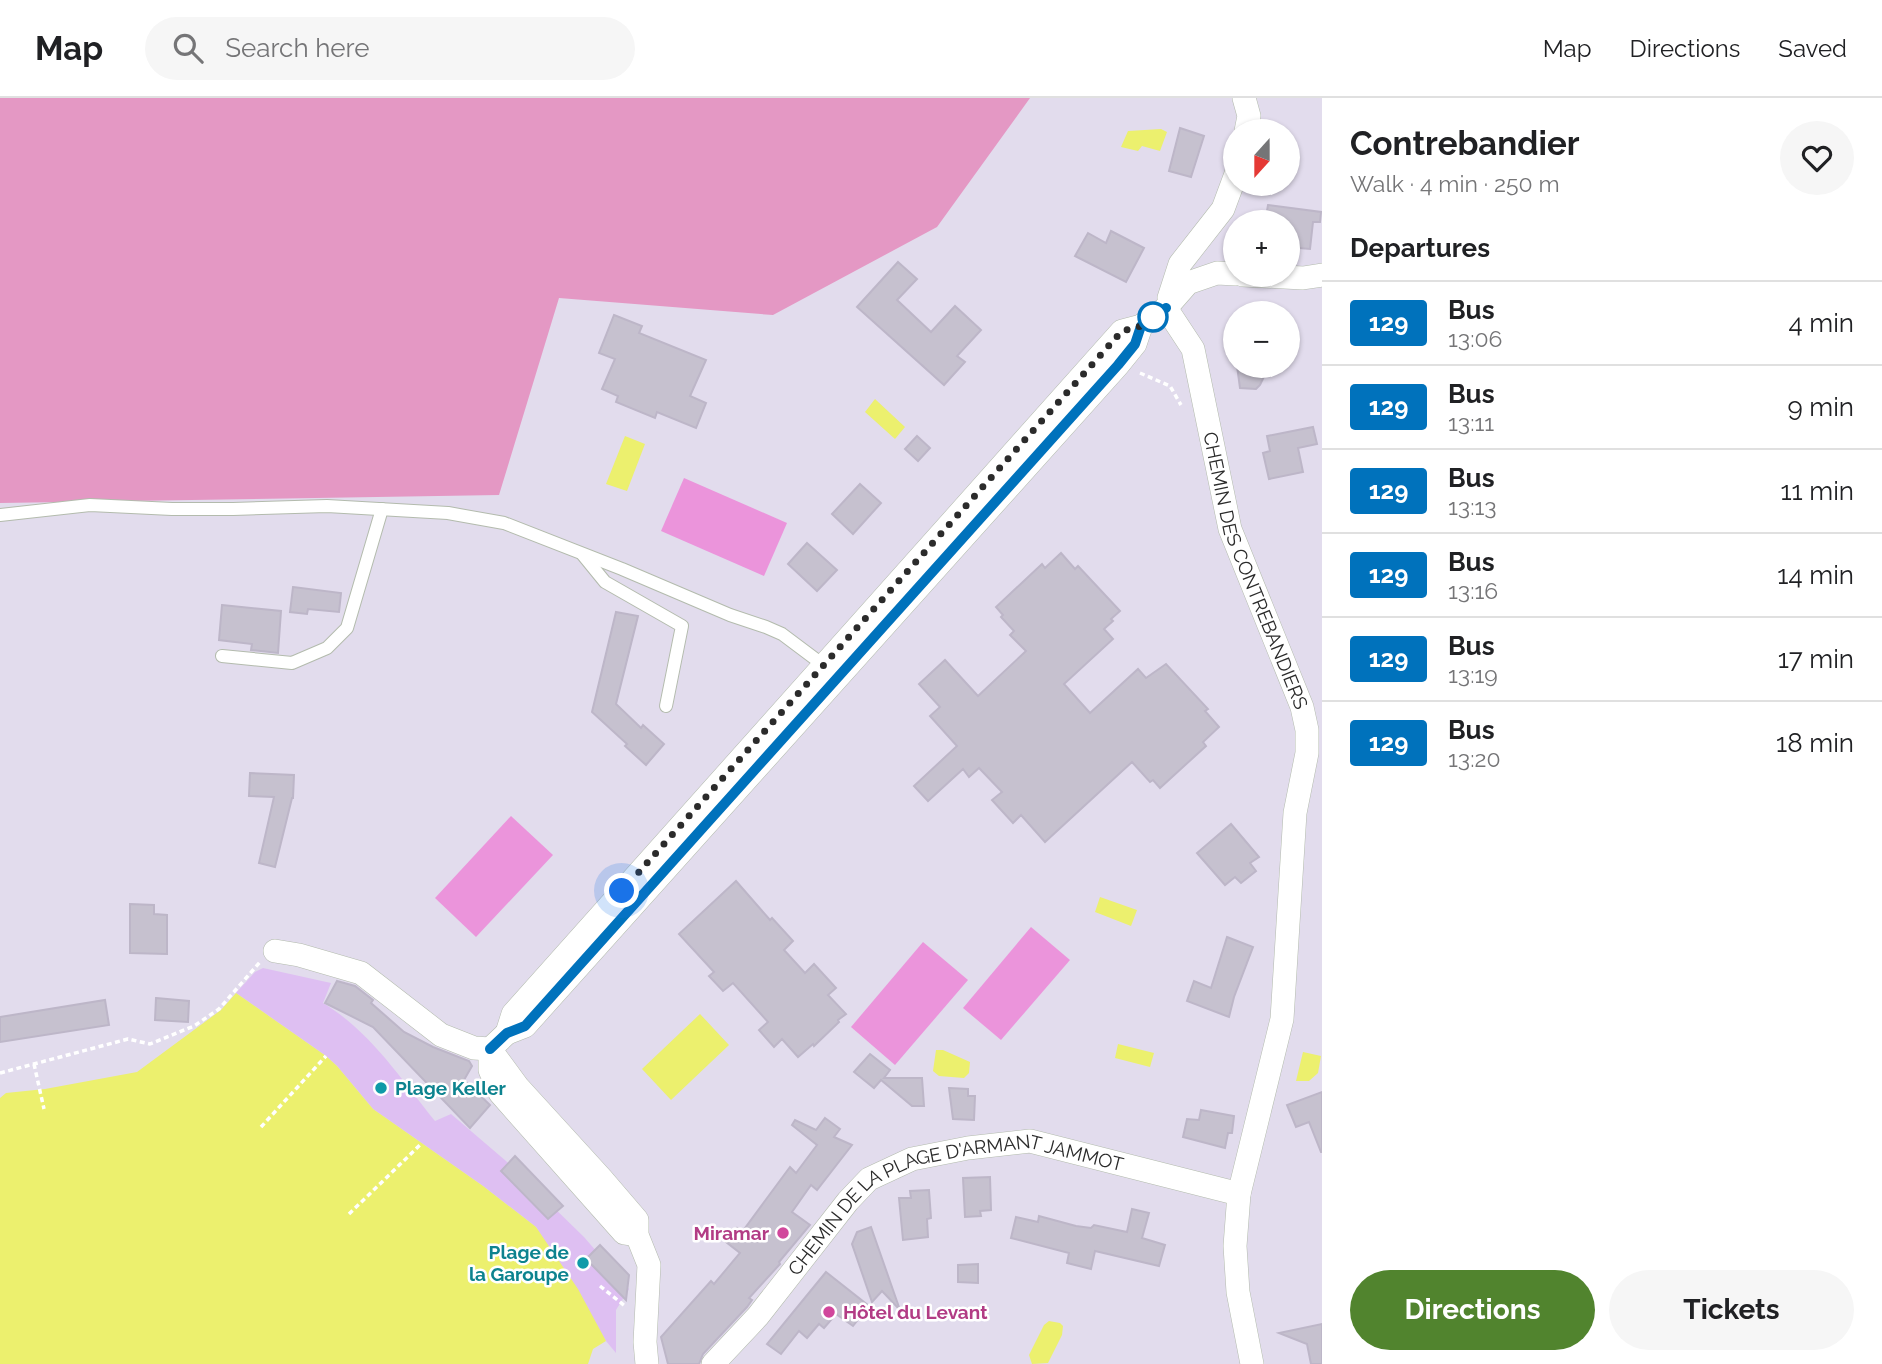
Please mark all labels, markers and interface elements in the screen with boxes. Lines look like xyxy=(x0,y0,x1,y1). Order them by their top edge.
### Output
search box xyxy=(145,17,635,80)
text: Map xyxy=(35,29,103,68)
icon: search xyxy=(169,29,207,67)
text: Search here xyxy=(225,33,370,63)
text: Map xyxy=(1543,34,1592,63)
text: Directions xyxy=(1630,34,1740,63)
text: Saved xyxy=(1778,34,1847,63)
north arrow xyxy=(1223,119,1300,196)
map controls xyxy=(1223,119,1300,378)
button: heart xyxy=(1780,121,1854,195)
text: Contrebandier xyxy=(1350,124,1579,163)
text: Walk · 4 min · 250 m xyxy=(1350,170,1560,197)
button: + xyxy=(1223,210,1300,287)
text: Departures xyxy=(1350,233,1490,263)
text: Bus xyxy=(1448,295,1495,325)
button: − xyxy=(1223,301,1300,378)
unlabelled marker xyxy=(1138,302,1168,332)
text: 129 xyxy=(1369,308,1408,337)
text: 4 min xyxy=(1788,308,1854,338)
text: 13:06 xyxy=(1448,325,1502,352)
text: Bus xyxy=(1448,379,1495,409)
text: 129 xyxy=(1369,392,1408,421)
text: 9 min xyxy=(1787,392,1854,422)
text: 13:11 xyxy=(1448,409,1494,436)
street label: CHEMIN DES CONTREBANDIERS xyxy=(1199,430,1313,712)
text: Bus xyxy=(1448,463,1495,493)
text: 129 xyxy=(1369,476,1408,505)
text: 11 min xyxy=(1780,476,1854,506)
text: 13:13 xyxy=(1448,493,1497,520)
text: Bus xyxy=(1448,547,1495,577)
text: 129 xyxy=(1369,560,1408,589)
text: 14 min xyxy=(1777,560,1854,590)
text: 13:16 xyxy=(1448,577,1498,604)
text: Bus xyxy=(1448,631,1495,661)
text: 129 xyxy=(1369,644,1408,673)
text: 17 min xyxy=(1778,644,1854,674)
text: 13:19 xyxy=(1448,661,1498,688)
text: Bus xyxy=(1448,715,1495,745)
text: 129 xyxy=(1369,728,1408,757)
text: 18 min xyxy=(1776,728,1854,758)
text: 13:20 xyxy=(1448,745,1501,772)
your location xyxy=(604,873,639,908)
place label: Plage Keller xyxy=(395,1077,507,1099)
marker: Plage Keller xyxy=(373,1080,389,1096)
street label: CHEMIN DE LA PLAGE D'ARMANT JAMMOT xyxy=(783,1130,1126,1280)
place label: Miramar xyxy=(694,1222,770,1244)
marker: Miramar xyxy=(775,1225,791,1241)
place label: Plage de la Garoupe xyxy=(469,1241,569,1285)
marker: Plage de la Garoupe xyxy=(575,1255,591,1271)
button: Directions xyxy=(1350,1270,1595,1350)
button: Tickets xyxy=(1609,1270,1854,1350)
place label: Hôtel du Levant xyxy=(843,1301,988,1323)
marker: Hôtel du Levant xyxy=(821,1304,837,1320)

